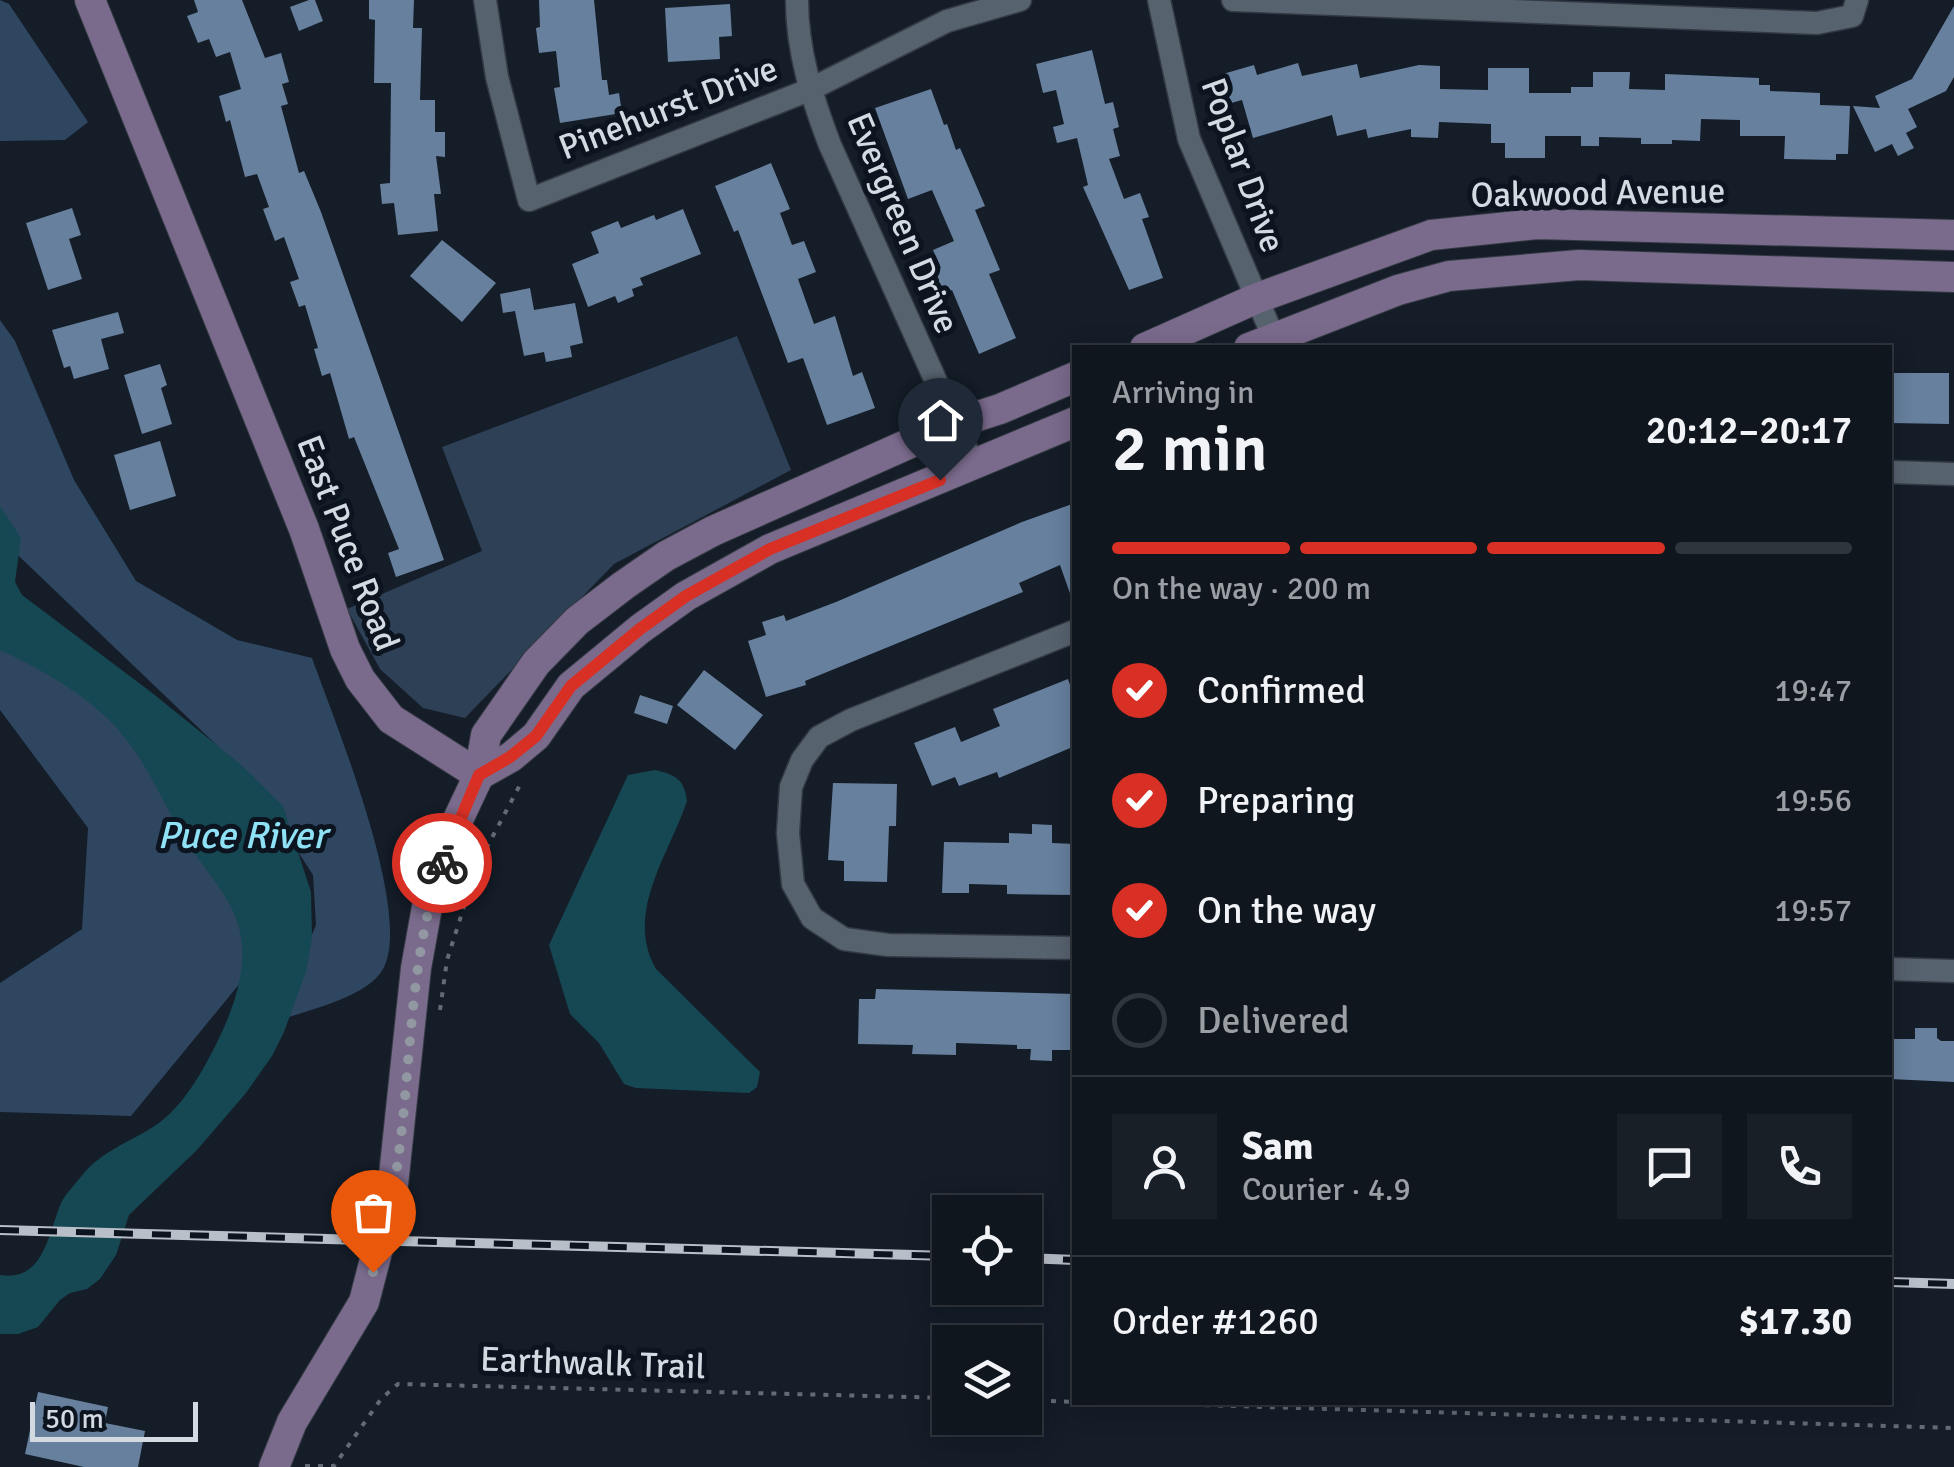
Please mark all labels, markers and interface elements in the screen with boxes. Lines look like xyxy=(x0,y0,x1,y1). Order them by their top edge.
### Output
street label: Pinehurst Drive xyxy=(553,47,783,169)
street label: Poplar Drive xyxy=(1192,72,1294,258)
street label: Evergreen Drive xyxy=(837,106,969,340)
street label: Oakwood Avenue xyxy=(1470,169,1726,217)
text: Arriving in xyxy=(1112,373,1254,412)
pin xyxy=(898,378,983,481)
icon: home xyxy=(913,393,968,448)
text: 20:12–20:17 xyxy=(1646,407,1852,454)
text: 2 min xyxy=(1112,409,1268,489)
street label: East Puce Road xyxy=(287,429,409,657)
text: On the way · 200 m xyxy=(1112,569,1371,608)
icon: check xyxy=(1112,663,1167,718)
text: Confirmed xyxy=(1197,667,1366,714)
text: 19:47 xyxy=(1774,671,1852,710)
icon: check xyxy=(1112,773,1167,828)
text: Preparing xyxy=(1197,777,1355,824)
text: 19:56 xyxy=(1774,781,1852,820)
water label: Puce River xyxy=(157,812,332,859)
courier xyxy=(392,813,492,913)
icon: bike xyxy=(415,836,470,891)
icon: check xyxy=(1112,883,1167,938)
text: On the way xyxy=(1197,887,1376,934)
text: 19:57 xyxy=(1774,891,1852,930)
text: Delivered xyxy=(1197,997,1350,1044)
button: person xyxy=(1112,1114,1217,1219)
button: chat xyxy=(1617,1114,1722,1219)
button: phone xyxy=(1747,1114,1852,1219)
text: Sam xyxy=(1242,1123,1313,1170)
pin xyxy=(331,1170,416,1273)
text: Courier · 4.9 xyxy=(1242,1170,1411,1209)
icon: bag xyxy=(346,1185,401,1240)
map controls xyxy=(932,1195,1042,1435)
button: locate xyxy=(932,1195,1042,1305)
text: Order #1260 xyxy=(1112,1298,1319,1345)
text: $17.30 xyxy=(1739,1298,1852,1345)
button: layers xyxy=(932,1325,1042,1435)
street label: Earthwalk Trail xyxy=(480,1338,706,1388)
scale bar xyxy=(30,1397,198,1442)
text: 50 m xyxy=(45,1402,104,1436)

